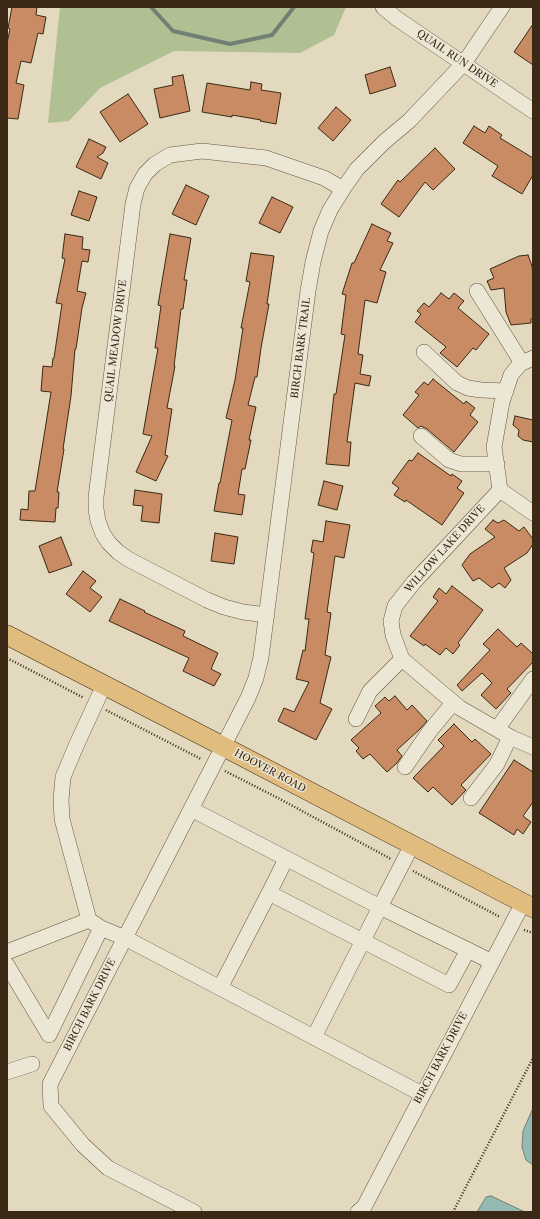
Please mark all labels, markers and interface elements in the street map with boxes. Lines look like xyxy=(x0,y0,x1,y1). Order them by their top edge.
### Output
street label: QUAIL RUN DRIVE xyxy=(414,27,500,91)
street label: QUAIL MEADOW DRIVE xyxy=(103,279,129,403)
street label: BIRCH BARK TRAIL xyxy=(289,297,313,399)
street label: WILLOW LAKE DRIVE xyxy=(402,503,488,595)
street label: HOOVER ROAD xyxy=(232,747,308,795)
street label: BIRCH BARK DRIVE xyxy=(62,957,118,1053)
street label: BIRCH BARK DRIVE xyxy=(412,1010,470,1106)

